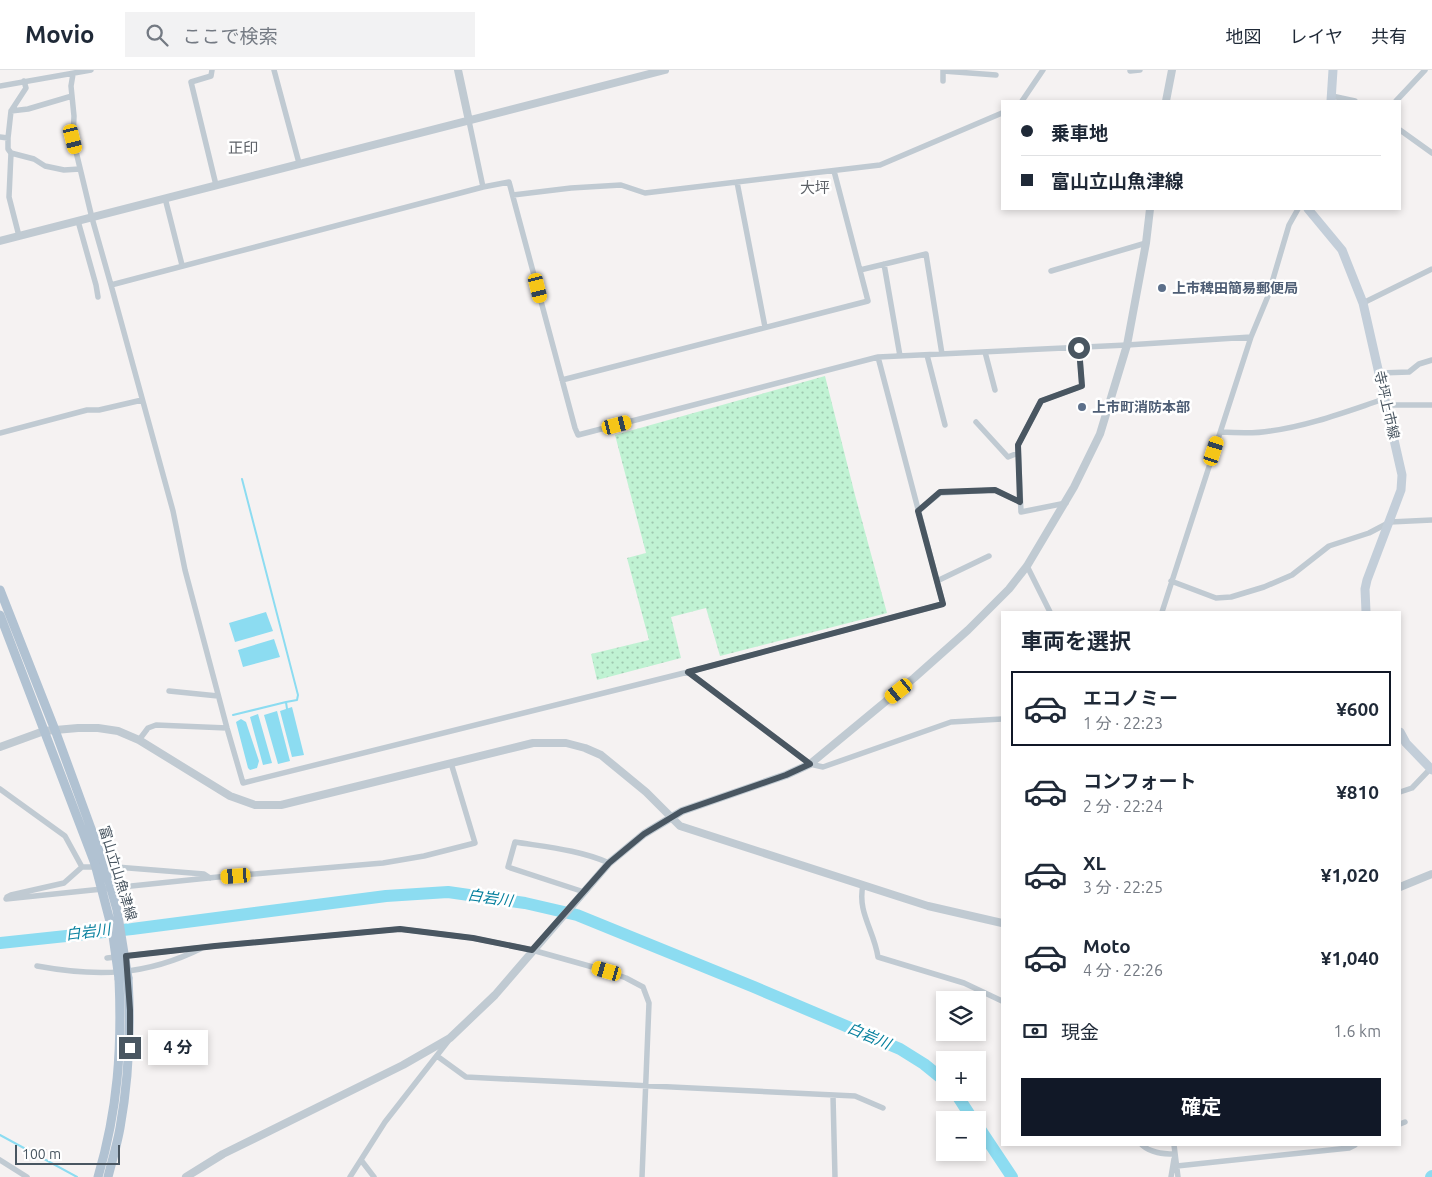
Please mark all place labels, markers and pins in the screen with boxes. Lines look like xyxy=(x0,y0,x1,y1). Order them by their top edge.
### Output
place label: 上市稗田簡易郵便局 xyxy=(1172,280,1298,296)
marker: 上市稗田簡易郵便局 xyxy=(1156,282,1168,294)
place label: 上市町消防本部 xyxy=(1092,399,1190,415)
marker: 上市町消防本部 xyxy=(1076,401,1088,413)

